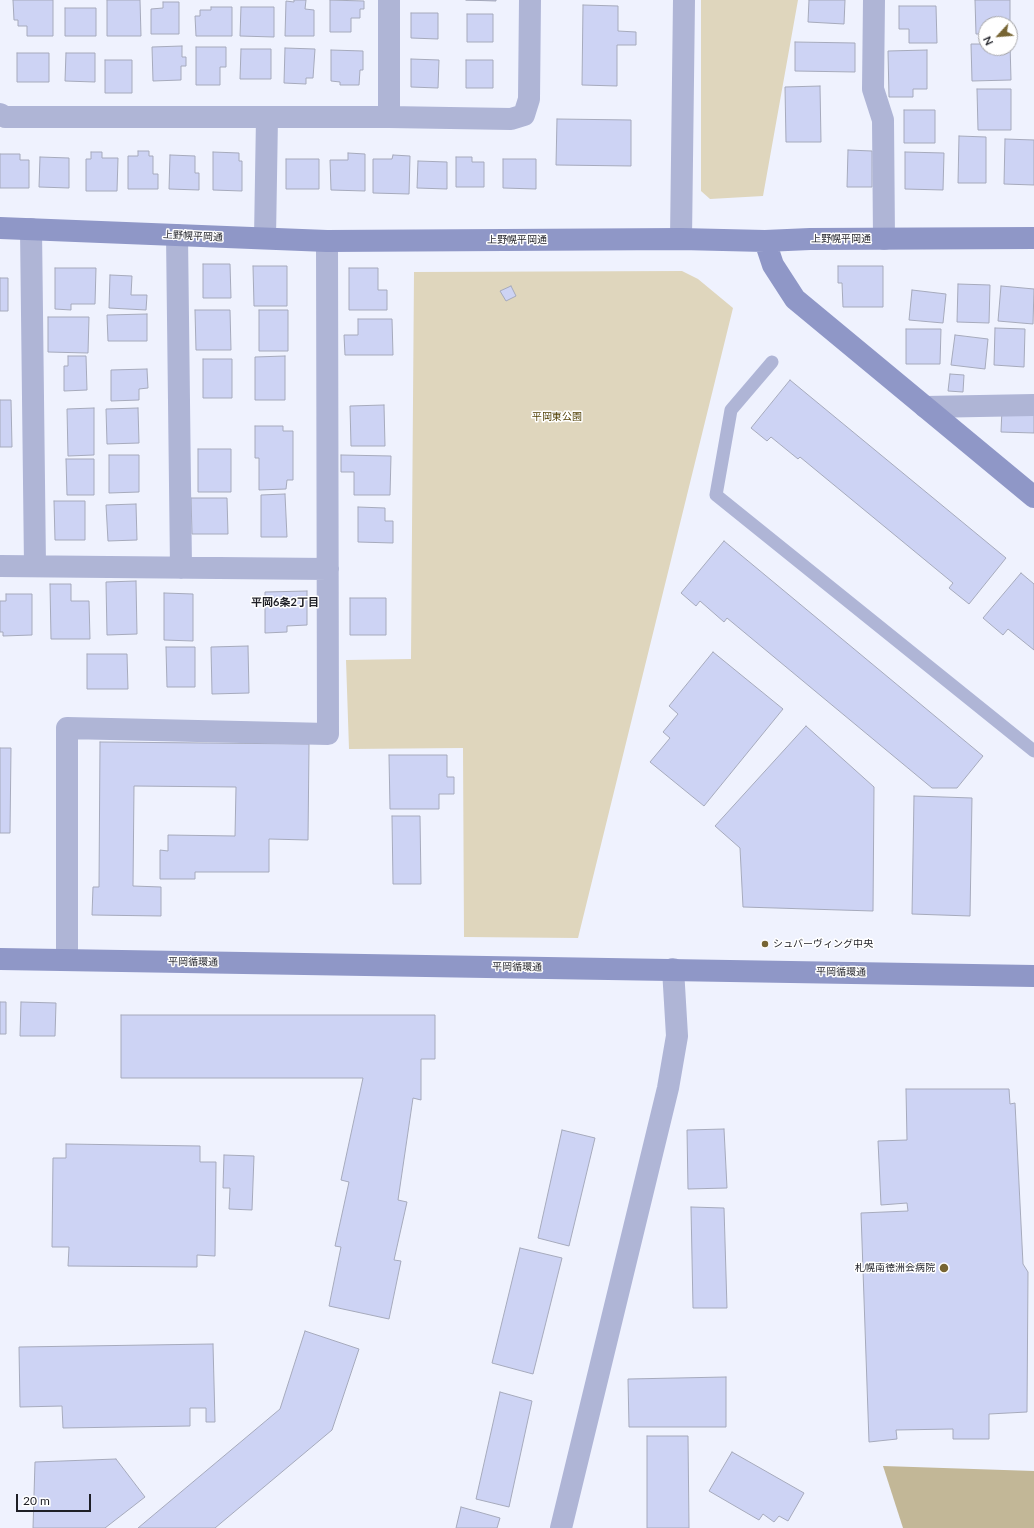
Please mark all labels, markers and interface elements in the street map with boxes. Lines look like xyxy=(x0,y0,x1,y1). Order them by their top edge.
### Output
north arrow xyxy=(978,16,1018,56)
text: N xyxy=(980,34,995,48)
street label: 上野幌平岡通 xyxy=(163,228,223,244)
street label: 上野幌平岡通 xyxy=(811,233,871,245)
street label: 上野幌平岡通 xyxy=(487,234,547,246)
park label: 平岡東公園 xyxy=(532,411,582,423)
district label: 平岡6条2丁目 xyxy=(251,595,319,609)
place label: シュバーヴィング中央 xyxy=(773,938,873,950)
marker: シュバーヴィング中央 xyxy=(760,939,770,949)
street label: 平岡循環通 xyxy=(168,956,218,968)
street label: 平岡循環通 xyxy=(492,961,542,973)
street label: 平岡循環通 xyxy=(816,966,866,978)
place label: 札幌南徳洲会病院 xyxy=(855,1262,935,1274)
marker: 札幌南徳洲会病院 xyxy=(938,1262,950,1274)
scale bar xyxy=(18,1486,93,1512)
text: 20 m xyxy=(23,1493,50,1508)

